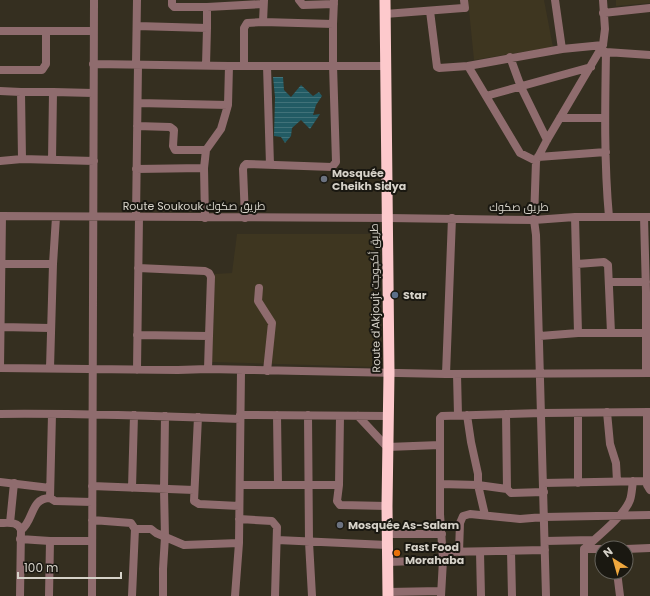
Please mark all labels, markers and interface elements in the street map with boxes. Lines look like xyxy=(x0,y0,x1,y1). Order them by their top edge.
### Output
place label: Mosquée Cheikh Sidya xyxy=(332,165,406,194)
marker: Mosquée Cheikh Sidya xyxy=(319,174,329,184)
street label: Route Soukouk طريق صكوك xyxy=(123,198,265,214)
street label: طريق صكوك xyxy=(489,199,549,215)
street label: Route d'Akjoujt طريق أكجوجت xyxy=(366,223,384,373)
place label: Star xyxy=(403,287,427,303)
marker: Star xyxy=(390,290,400,300)
place label: Mosquée As-Salam xyxy=(348,517,460,533)
marker: Mosquée As-Salam xyxy=(335,520,345,530)
place label: Fast Food Morahaba xyxy=(405,539,464,568)
north arrow xyxy=(594,540,634,580)
text: N xyxy=(600,543,616,561)
marker: Fast Food Morahaba xyxy=(392,548,402,558)
scale bar xyxy=(18,554,121,580)
text: 100 m xyxy=(24,559,58,576)

